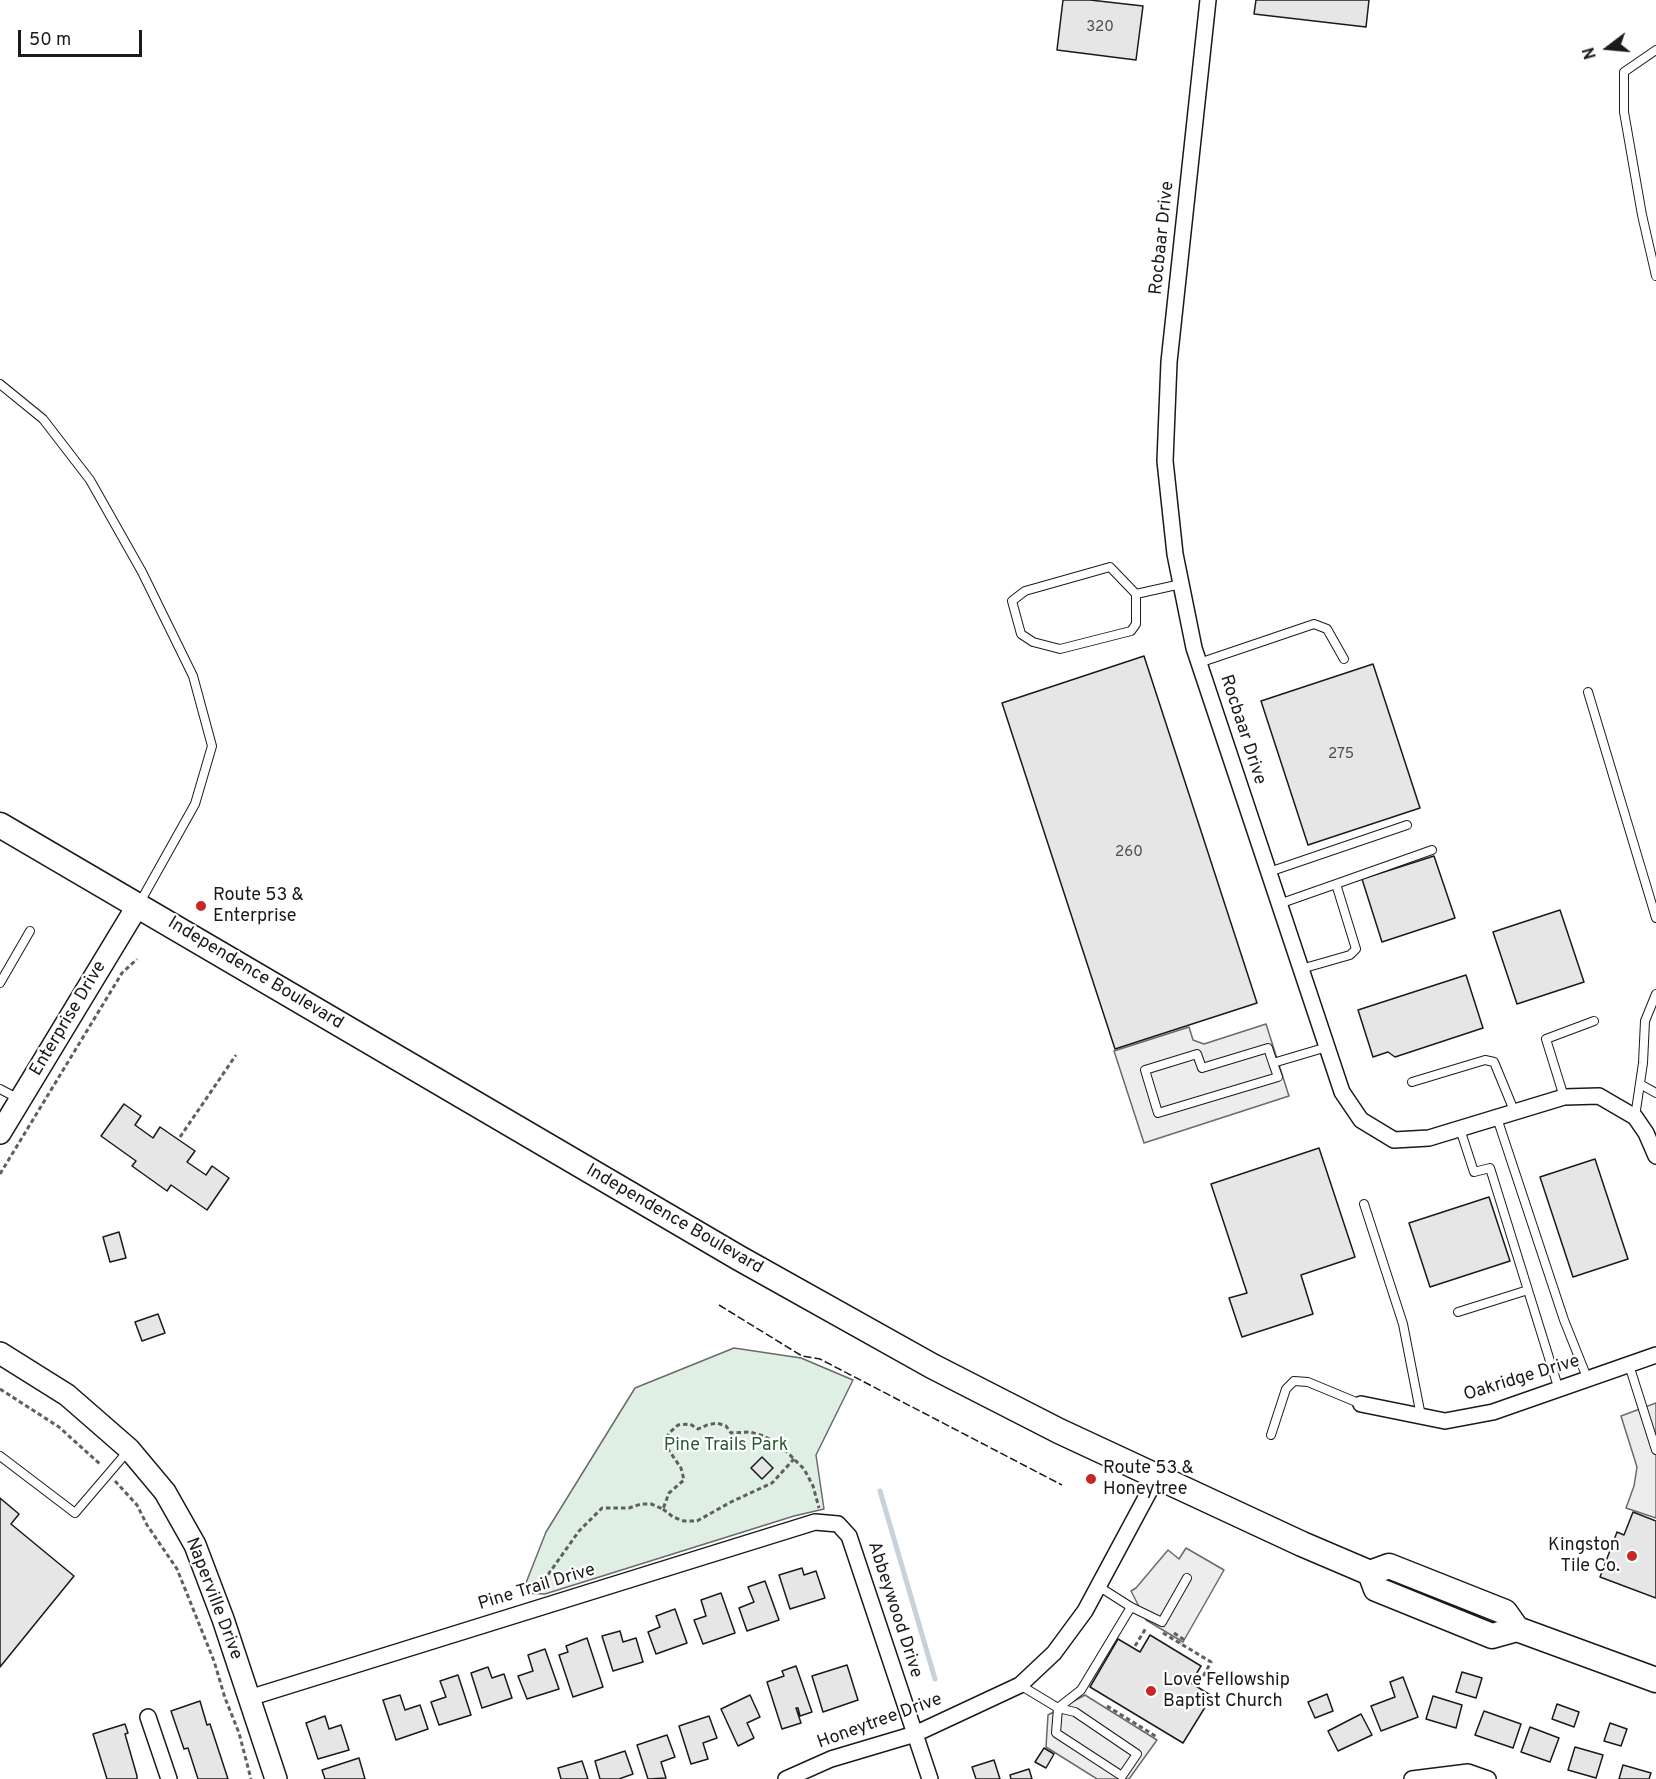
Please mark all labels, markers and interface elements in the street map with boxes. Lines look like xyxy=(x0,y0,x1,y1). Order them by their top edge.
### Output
scale bar xyxy=(21,18,146,56)
north arrow xyxy=(1578,18,1638,78)
house number: 320 xyxy=(1086,19,1114,37)
text: 50 m xyxy=(29,29,71,52)
text: N xyxy=(1579,45,1602,61)
street label: Rocbaar Drive xyxy=(1146,180,1180,296)
street label: Rocbaar Drive xyxy=(1214,672,1270,788)
house number: 275 xyxy=(1328,746,1354,764)
house number: 260 xyxy=(1115,844,1143,862)
place label: Route 53 & Enterprise xyxy=(213,885,304,928)
marker: Route 53 & Enterprise xyxy=(194,899,208,913)
street label: Independence Boulevard xyxy=(163,913,347,1035)
street label: Enterprise Drive xyxy=(26,958,112,1080)
street label: Independence Boulevard xyxy=(582,1160,766,1280)
street label: Oakridge Drive xyxy=(1461,1351,1583,1407)
park label: Pine Trails Park xyxy=(664,1435,788,1457)
place label: Route 53 & Honeytree xyxy=(1103,1458,1194,1500)
marker: Route 53 & Honeytree xyxy=(1084,1472,1098,1486)
street label: Naperville Drive xyxy=(180,1535,246,1663)
place label: Kingston Tile Co. xyxy=(1548,1535,1620,1578)
street label: Abbeywood Drive xyxy=(862,1539,926,1681)
marker: Kingston Tile Co. xyxy=(1625,1549,1639,1563)
street label: Pine Trail Drive xyxy=(476,1560,598,1616)
place label: Love Fellowship Baptist Church xyxy=(1163,1670,1290,1712)
marker: Love Fellowship Baptist Church xyxy=(1144,1684,1158,1698)
street label: Honeytree Drive xyxy=(815,1689,945,1755)

